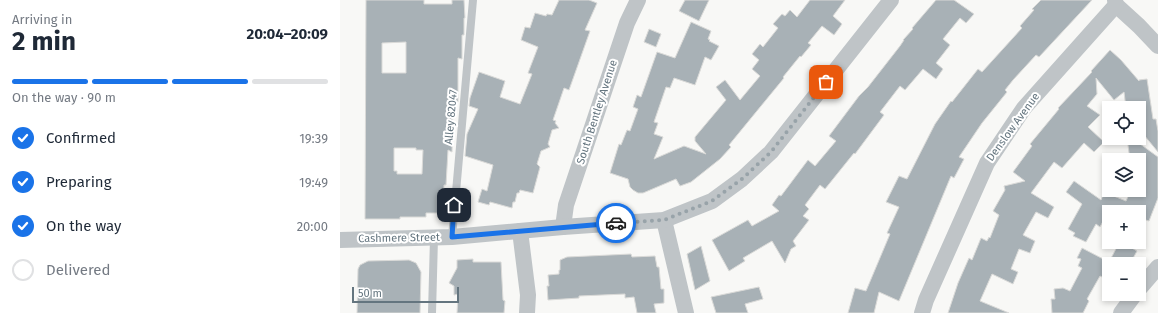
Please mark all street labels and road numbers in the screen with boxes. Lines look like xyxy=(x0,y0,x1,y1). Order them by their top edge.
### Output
street label: South Bentley Avenue xyxy=(574,58,620,166)
street label: Alley 82047 xyxy=(442,89,460,145)
street label: Denslow Avenue xyxy=(984,90,1042,164)
street label: Cashmere Street xyxy=(358,231,440,245)

